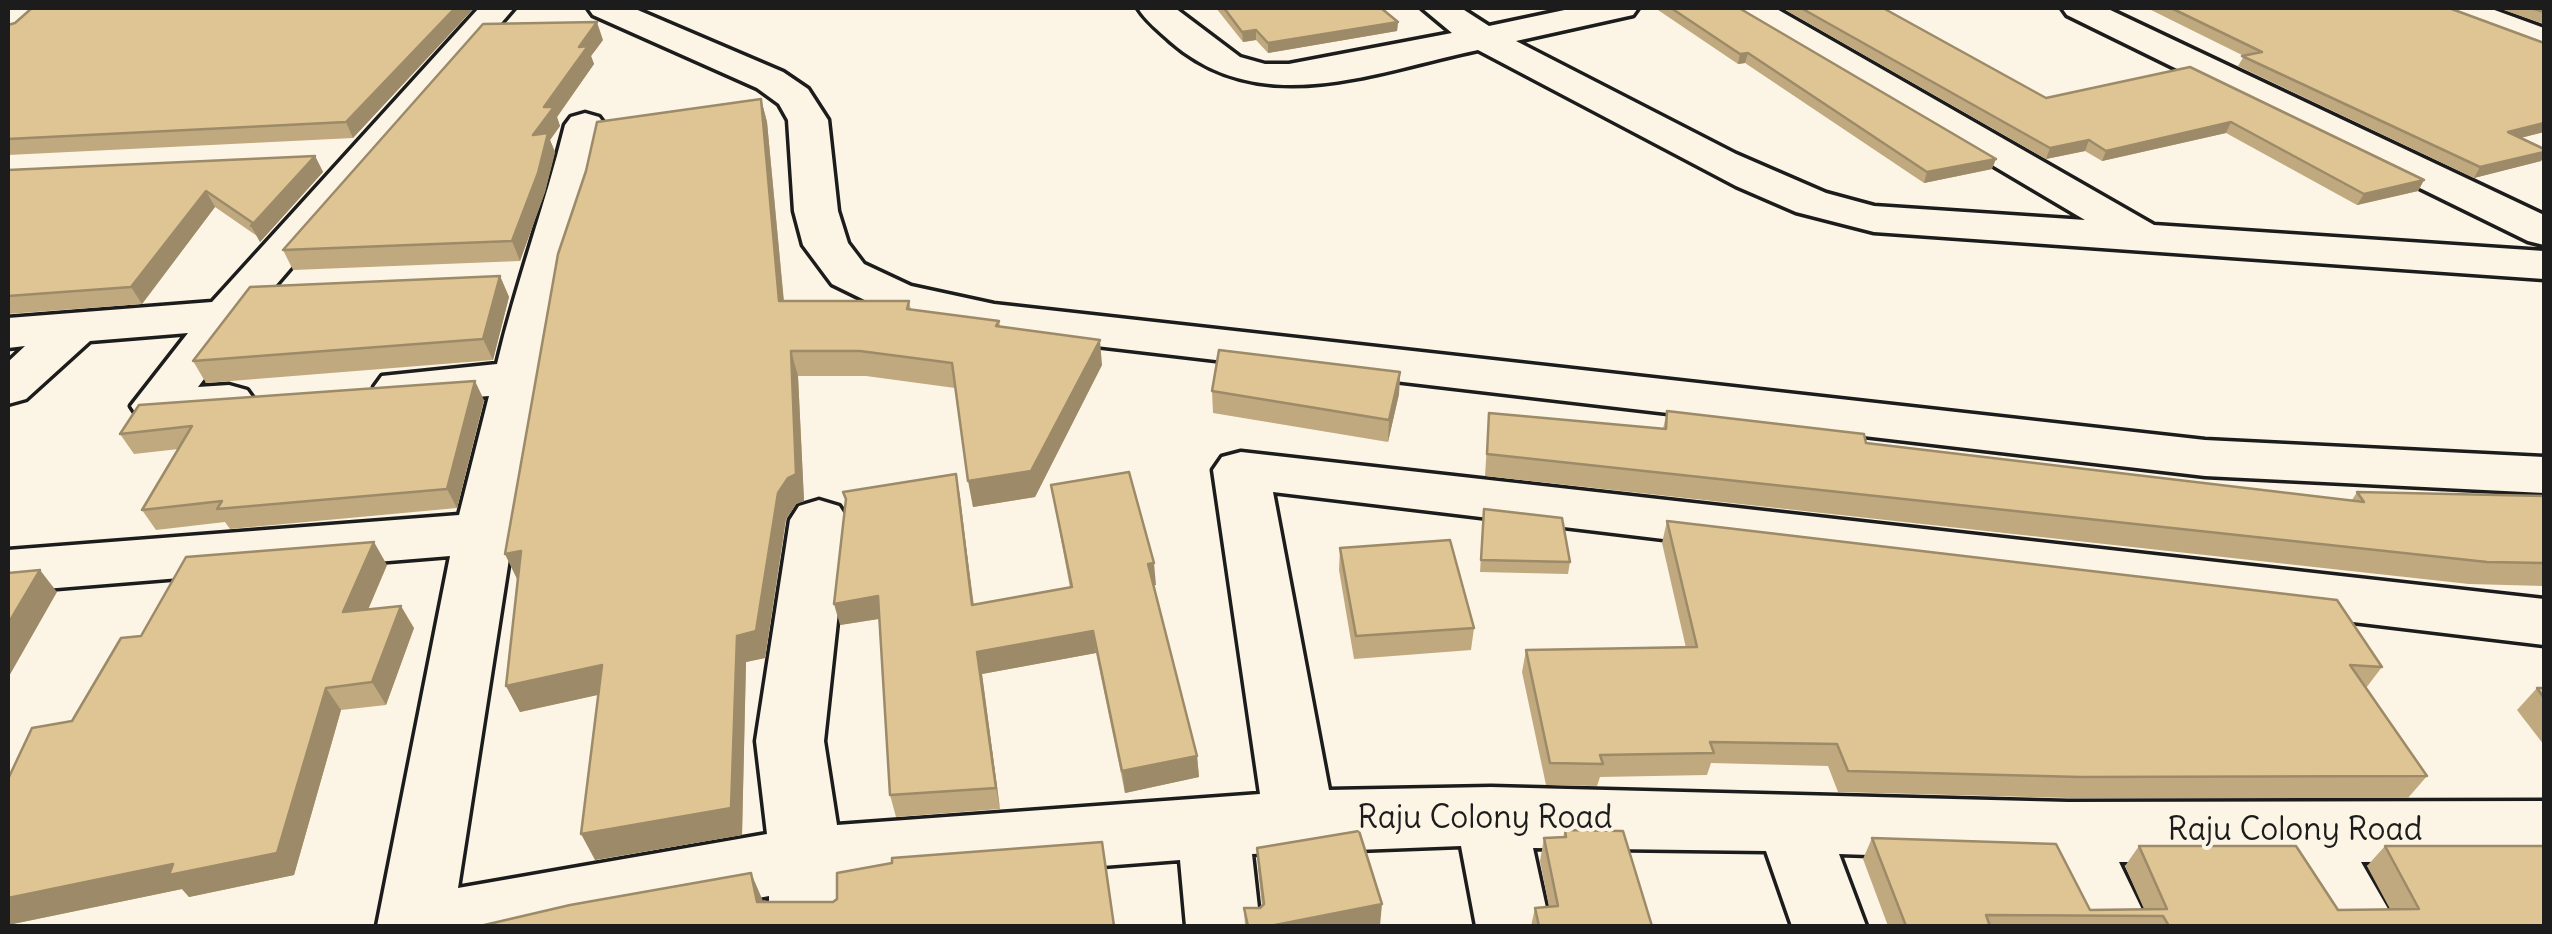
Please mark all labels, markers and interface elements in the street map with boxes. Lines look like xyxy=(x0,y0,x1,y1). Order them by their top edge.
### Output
street label: Raju Colony Road xyxy=(1358,800,1612,838)
street label: Raju Colony Road xyxy=(2168,812,2422,850)

